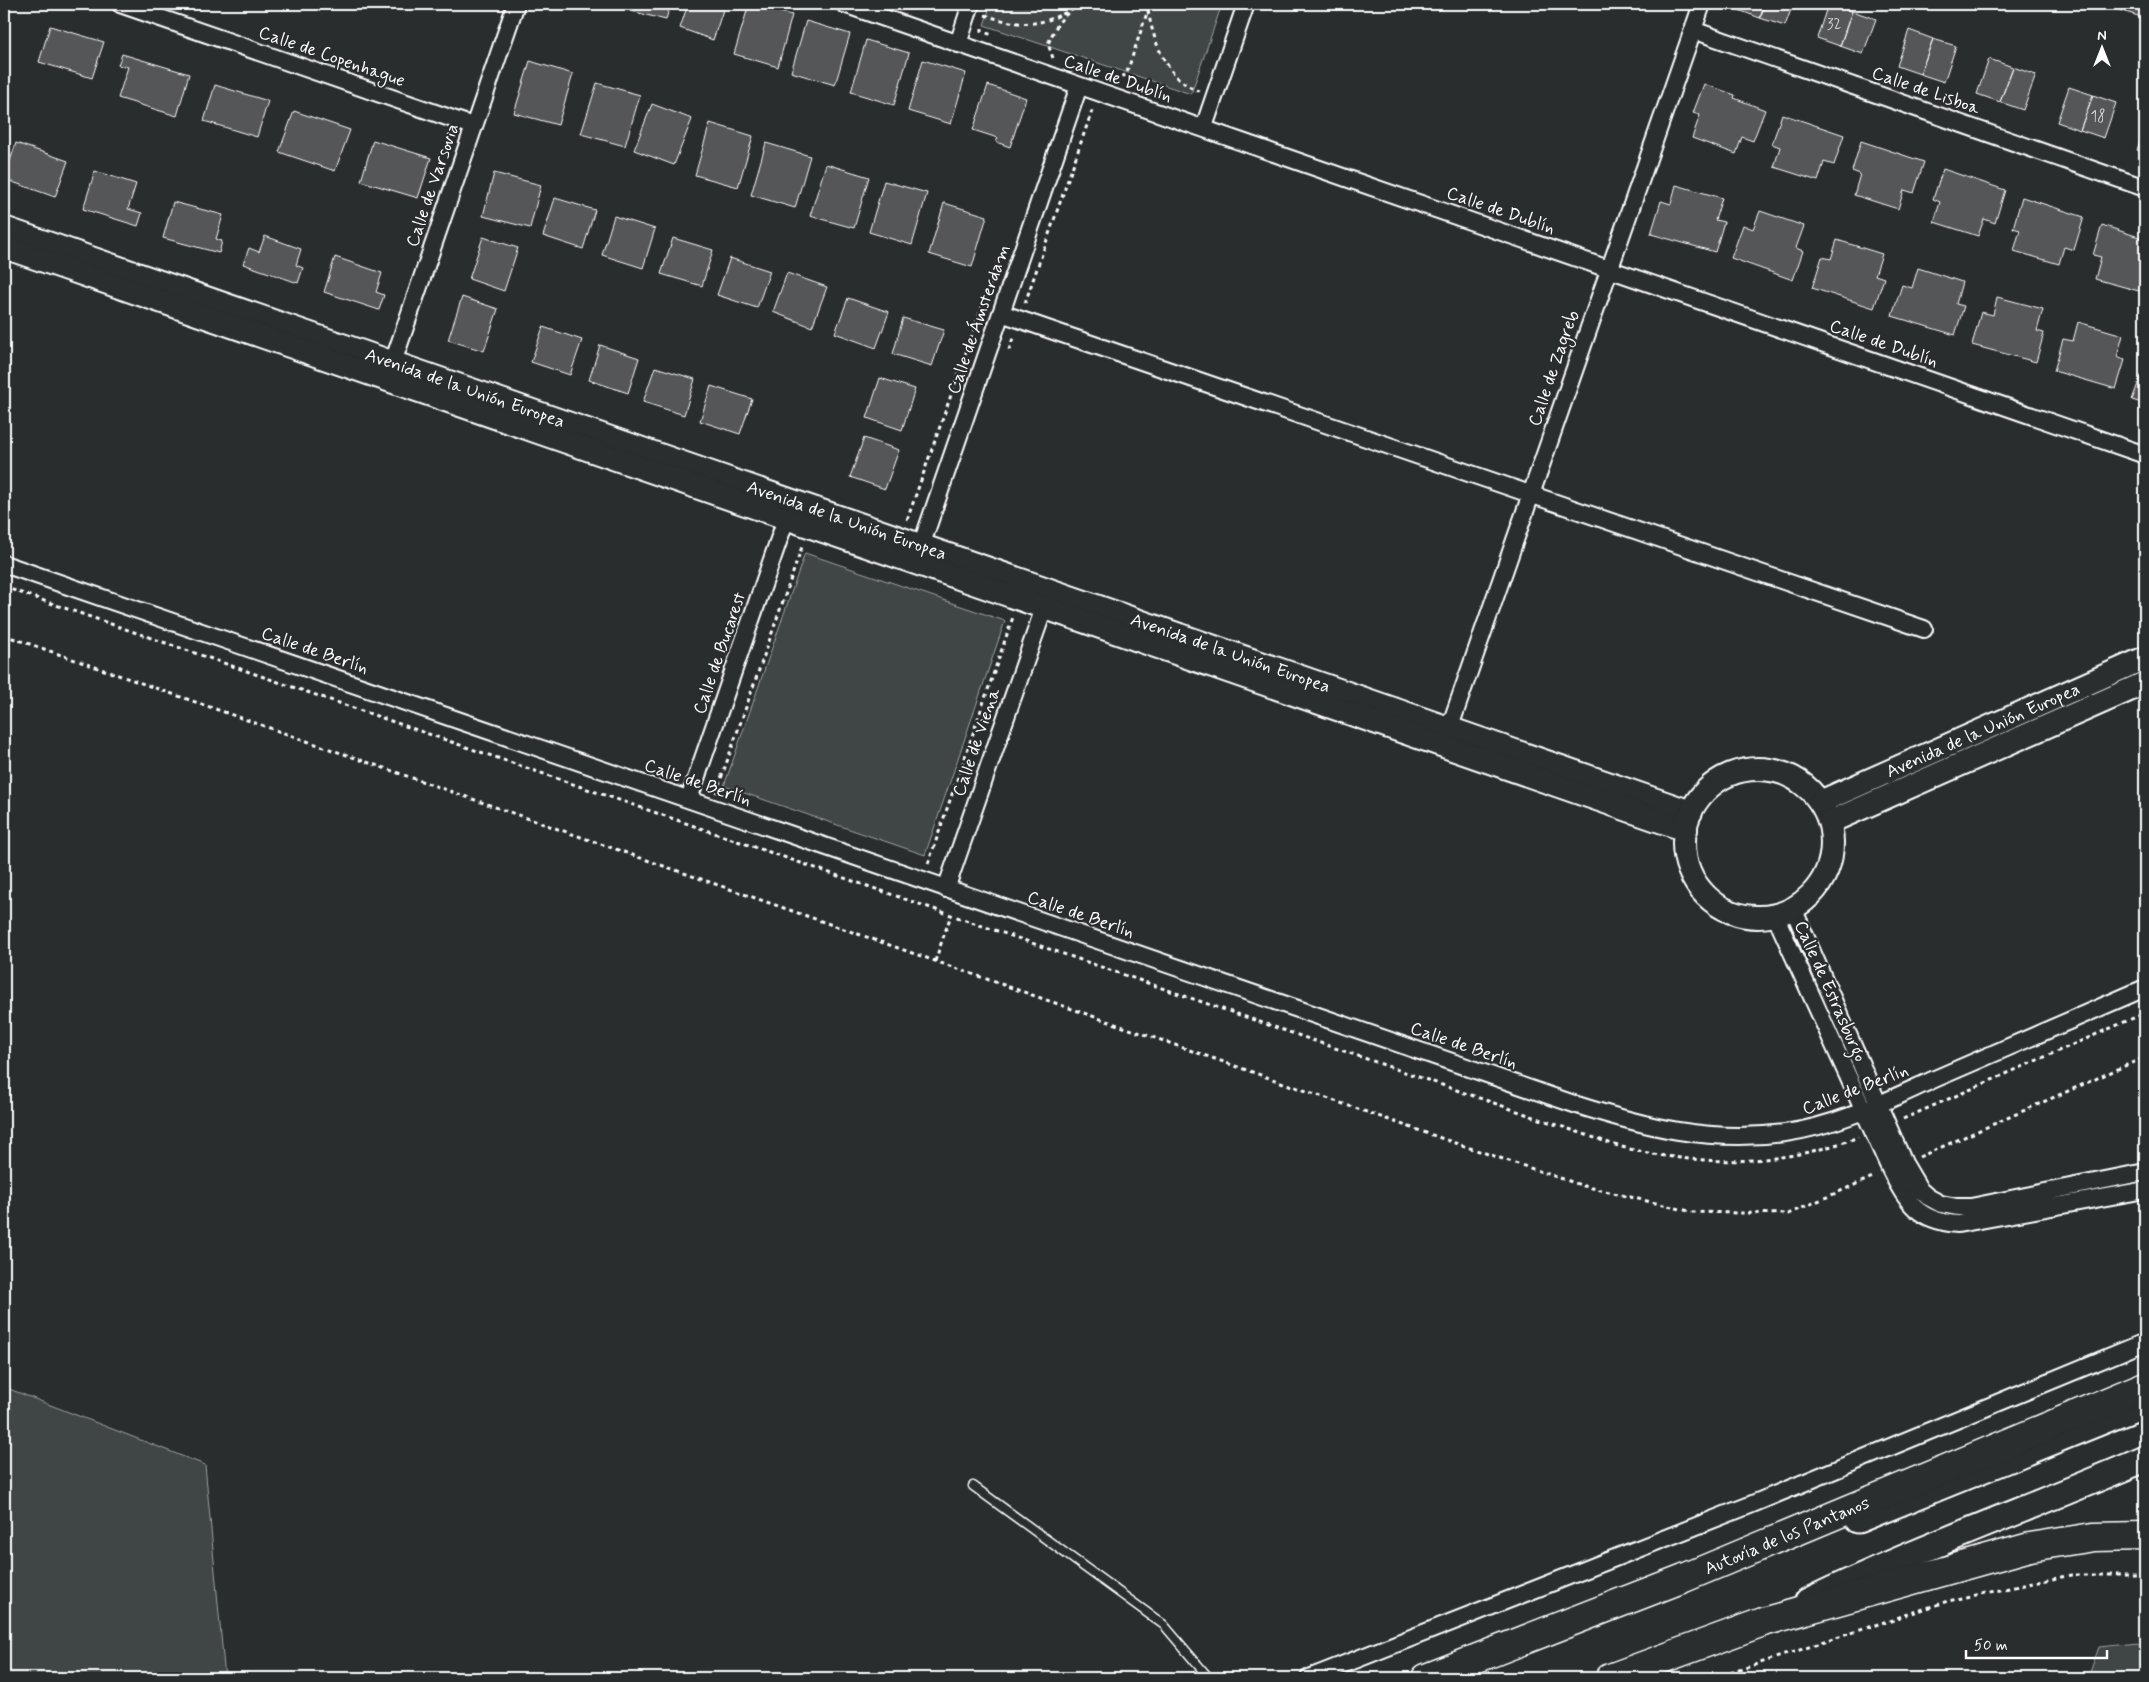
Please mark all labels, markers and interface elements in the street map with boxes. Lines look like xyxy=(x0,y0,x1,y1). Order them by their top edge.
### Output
house number: 32 xyxy=(1827,15,1841,35)
street label: Calle de Copenhague xyxy=(255,21,408,94)
north arrow xyxy=(2076,22,2126,72)
text: N xyxy=(2097,27,2107,45)
street label: Calle de Dublín xyxy=(1060,49,1175,109)
street label: Calle de Lisboa xyxy=(1869,61,1983,121)
house number: 18 xyxy=(2091,107,2105,127)
street label: Calle de Varsovia xyxy=(401,120,465,250)
street label: Calle de Dublín xyxy=(1443,181,1558,241)
street label: Calle de Ámsterdam xyxy=(942,241,1016,398)
street label: Calle de Zagreb xyxy=(1523,307,1586,430)
street label: Calle de Dublín xyxy=(1826,314,1941,374)
street label: Avenida de la Unión Europea xyxy=(362,343,568,434)
street label: Avenida de la Unión Europea xyxy=(744,475,950,566)
street label: Calle de Bucarest xyxy=(688,589,752,718)
street label: Avenida de la Unión Europea xyxy=(1127,608,1333,699)
street label: Calle de Berlín xyxy=(258,621,371,681)
street label: Avenida de la Unión Europea xyxy=(1882,677,2084,784)
street label: Calle de Viena xyxy=(947,685,1007,800)
street label: Calle de Berlín xyxy=(641,753,754,813)
street label: Calle de Berlín xyxy=(1024,885,1137,945)
street label: Calle de Estrasburgo xyxy=(1786,917,1872,1067)
street label: Calle de Berlín xyxy=(1407,1016,1520,1076)
street label: Calle de Berlín xyxy=(1799,1059,1912,1121)
street label: Autovía de los Pantanos xyxy=(1701,1491,1873,1581)
scale bar xyxy=(1966,1627,2108,1659)
text: 50 m xyxy=(1974,1636,2008,1656)

